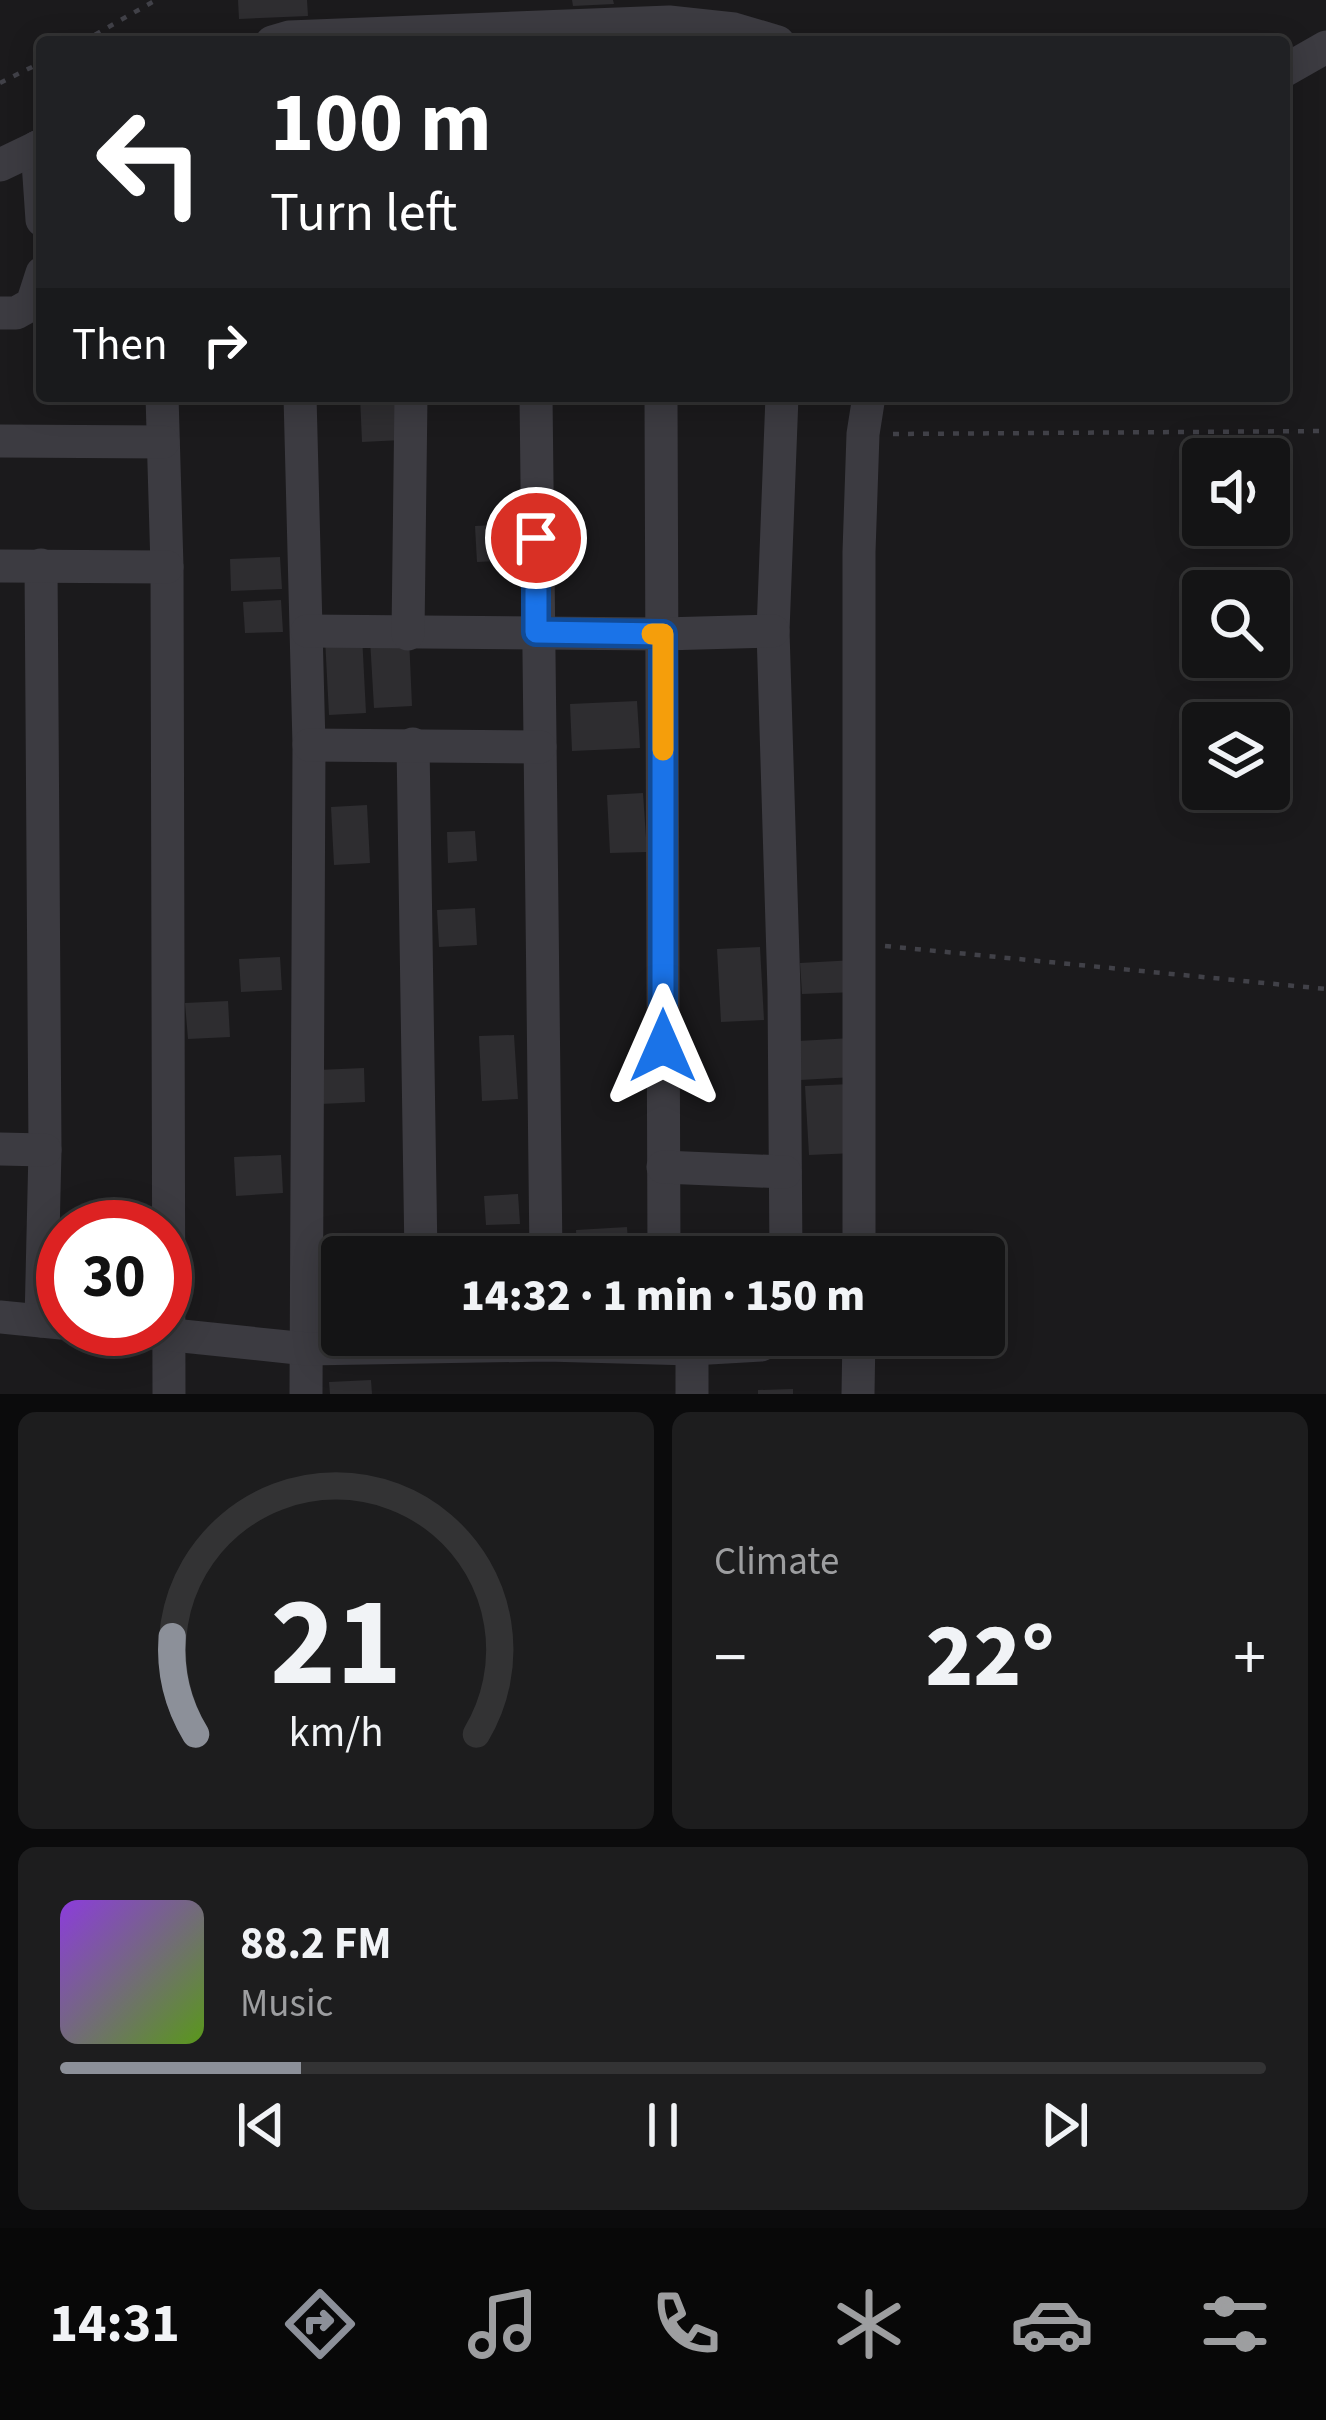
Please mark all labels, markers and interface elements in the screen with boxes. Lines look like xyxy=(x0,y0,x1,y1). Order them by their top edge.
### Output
text: 100 m xyxy=(270,64,492,184)
icon: left xyxy=(72,84,228,240)
text: Turn left xyxy=(270,175,457,252)
icon: right xyxy=(192,312,258,378)
text: Then xyxy=(72,313,168,377)
map controls xyxy=(1182,438,1290,810)
button: sound xyxy=(1182,438,1290,546)
pin xyxy=(485,487,587,589)
icon: arrive xyxy=(503,505,569,571)
button: search xyxy=(1182,570,1290,678)
button: layers xyxy=(1182,702,1290,810)
position arrow xyxy=(600,983,726,1109)
speed limit sign: 30 xyxy=(36,1200,192,1356)
text: 14:32 · 1 min · 150 m xyxy=(461,1264,865,1328)
text: Climate xyxy=(714,1534,839,1590)
text: 21 xyxy=(270,1555,402,1733)
text: 22° xyxy=(925,1593,1055,1721)
text: − xyxy=(714,1611,747,1705)
text: + xyxy=(1233,1611,1266,1705)
text: km/h xyxy=(288,1701,384,1762)
text: 88.2 FM xyxy=(240,1912,392,1976)
text: Music xyxy=(240,1976,333,2032)
icon: previous xyxy=(228,2092,294,2158)
icon: pause xyxy=(630,2092,696,2158)
icon: next xyxy=(1032,2092,1098,2158)
icon: directions xyxy=(278,2282,362,2366)
icon: music xyxy=(461,2282,545,2366)
icon: phone xyxy=(644,2282,728,2366)
icon: climate xyxy=(827,2282,911,2366)
icon: car xyxy=(1010,2282,1094,2366)
icon: filters xyxy=(1193,2282,1277,2366)
text: 14:31 xyxy=(49,2286,180,2363)

